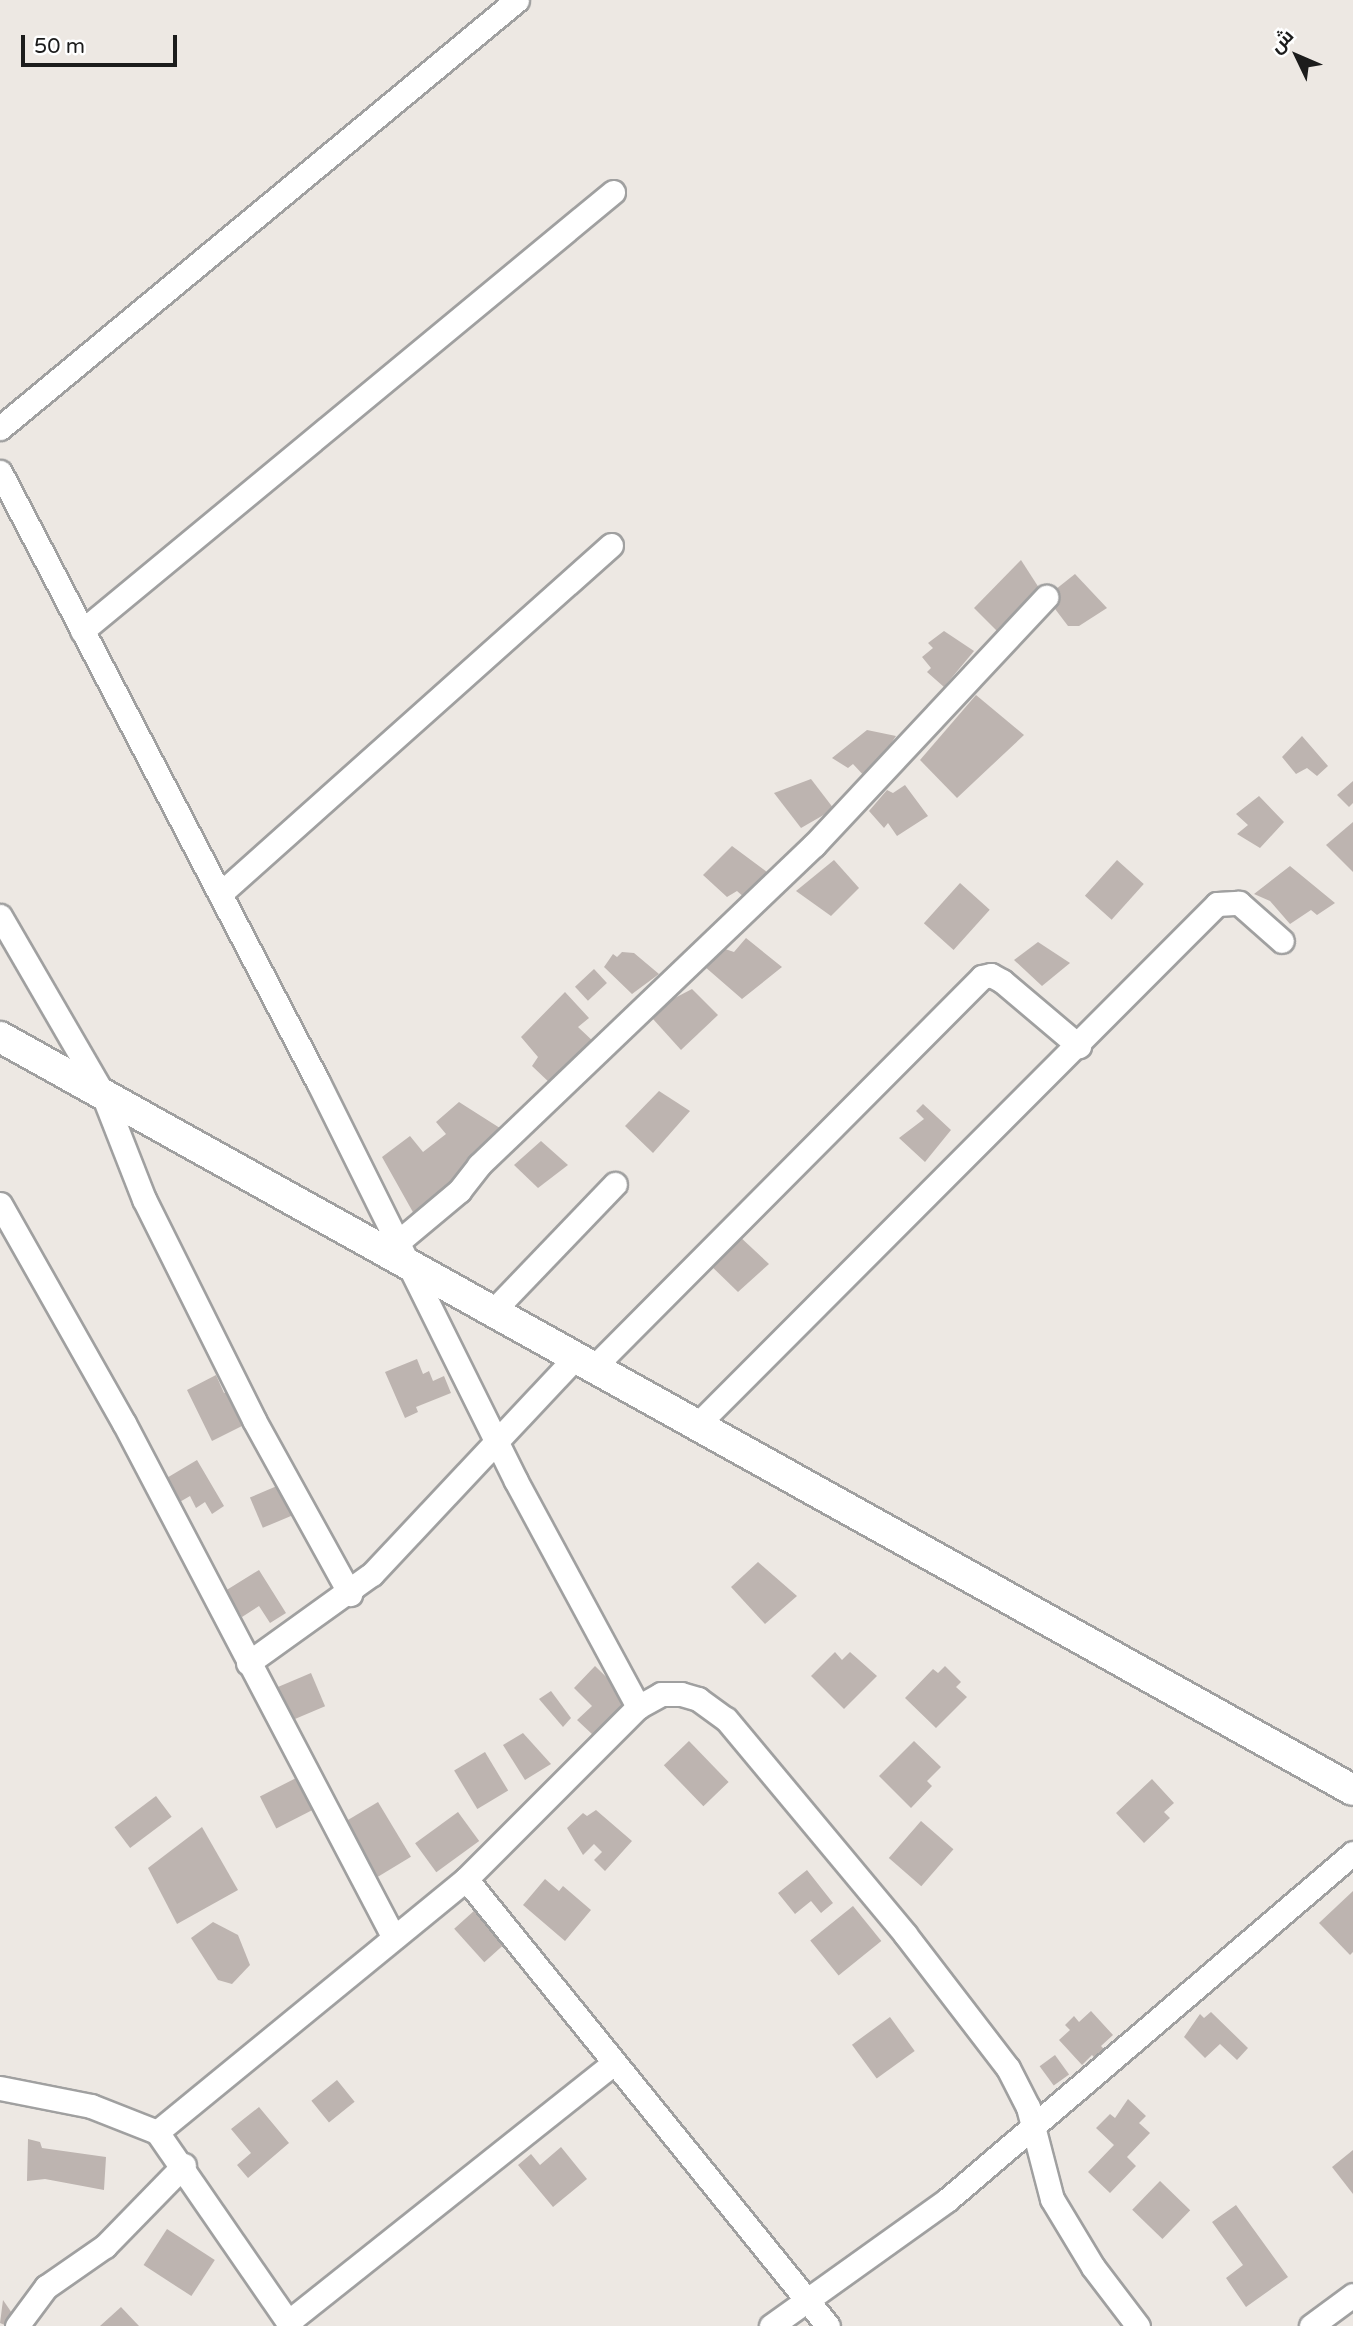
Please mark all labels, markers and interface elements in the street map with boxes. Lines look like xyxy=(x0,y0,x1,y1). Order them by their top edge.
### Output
scale bar xyxy=(24,21,180,65)
north arrow xyxy=(1262,21,1332,91)
text: ش xyxy=(1266,25,1298,58)
text: 50 m xyxy=(34,34,85,59)

